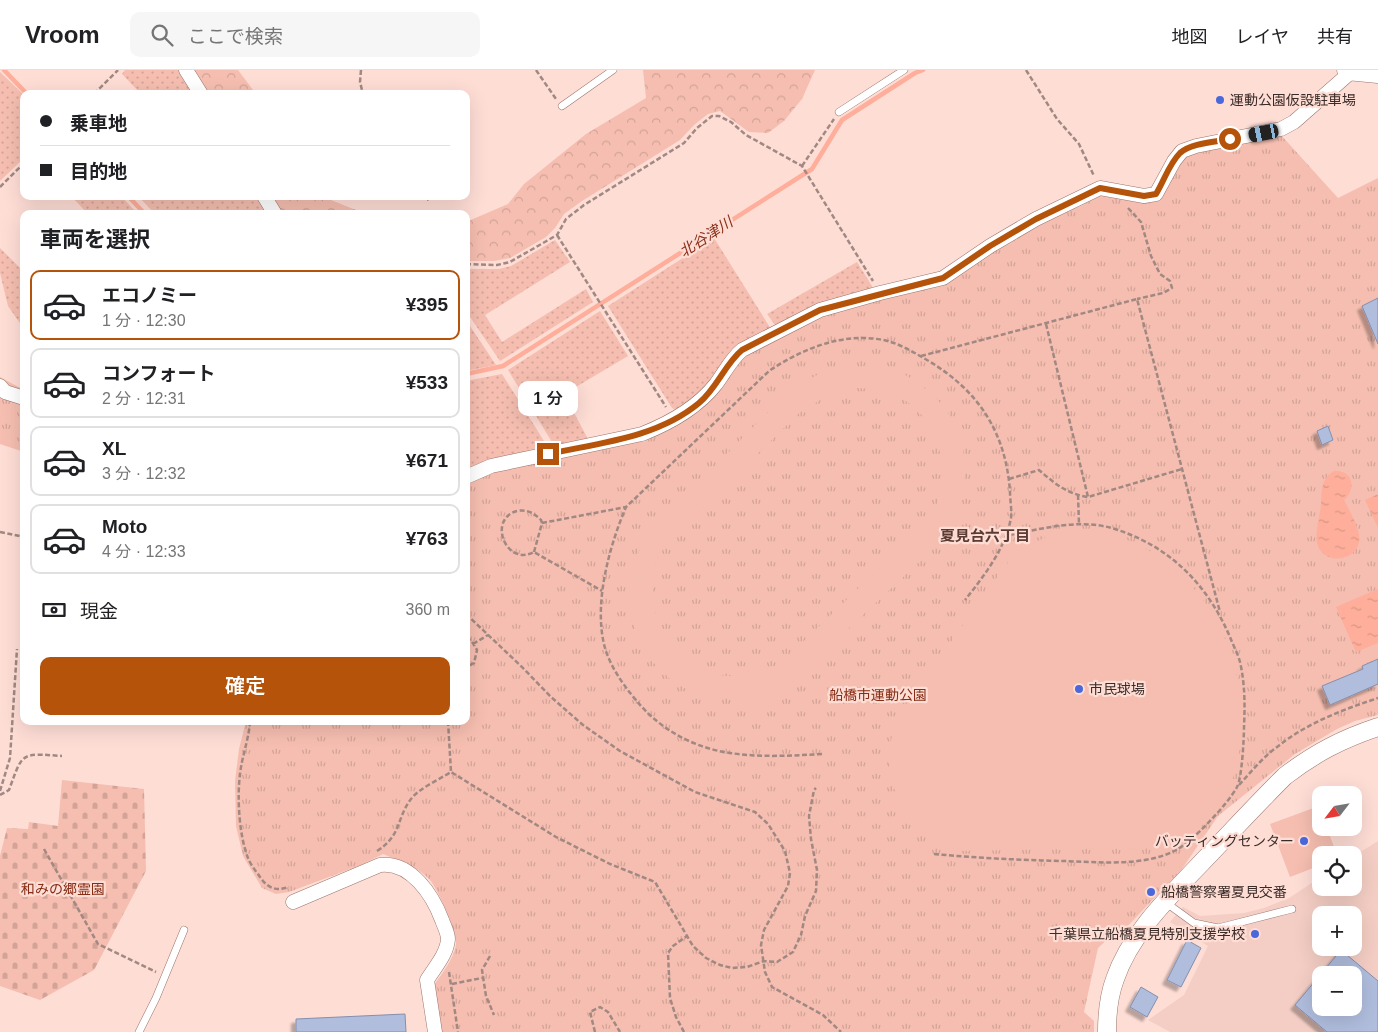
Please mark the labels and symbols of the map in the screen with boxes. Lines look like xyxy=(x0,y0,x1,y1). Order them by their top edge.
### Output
place label: 運動公園仮設駐車場 xyxy=(1230,92,1356,108)
marker: 運動公園仮設駐車場 xyxy=(1214,94,1226,106)
car xyxy=(1247,123,1280,143)
route start xyxy=(1219,128,1241,150)
water label: 北谷津川 xyxy=(676,212,737,260)
callout: 1 分 xyxy=(518,382,578,416)
route end xyxy=(537,443,559,465)
district label: 夏見台六丁目 xyxy=(940,527,1030,544)
place label: 市民球場 xyxy=(1089,681,1145,697)
marker: 市民球場 xyxy=(1073,683,1085,695)
park label: 船橋市運動公園 xyxy=(829,687,927,703)
north arrow xyxy=(1312,786,1362,836)
place label: バッティングセンター xyxy=(1155,833,1294,849)
marker: バッティングセンター xyxy=(1298,835,1310,847)
park label: 和みの郷霊園 xyxy=(21,881,105,897)
place label: 船橋警察署夏見交番 xyxy=(1161,884,1287,900)
marker: 船橋警察署夏見交番 xyxy=(1145,886,1157,898)
place label: 千葉県立船橋夏見特別支援学校 xyxy=(1049,926,1245,942)
marker: 千葉県立船橋夏見特別支援学校 xyxy=(1249,928,1261,940)

